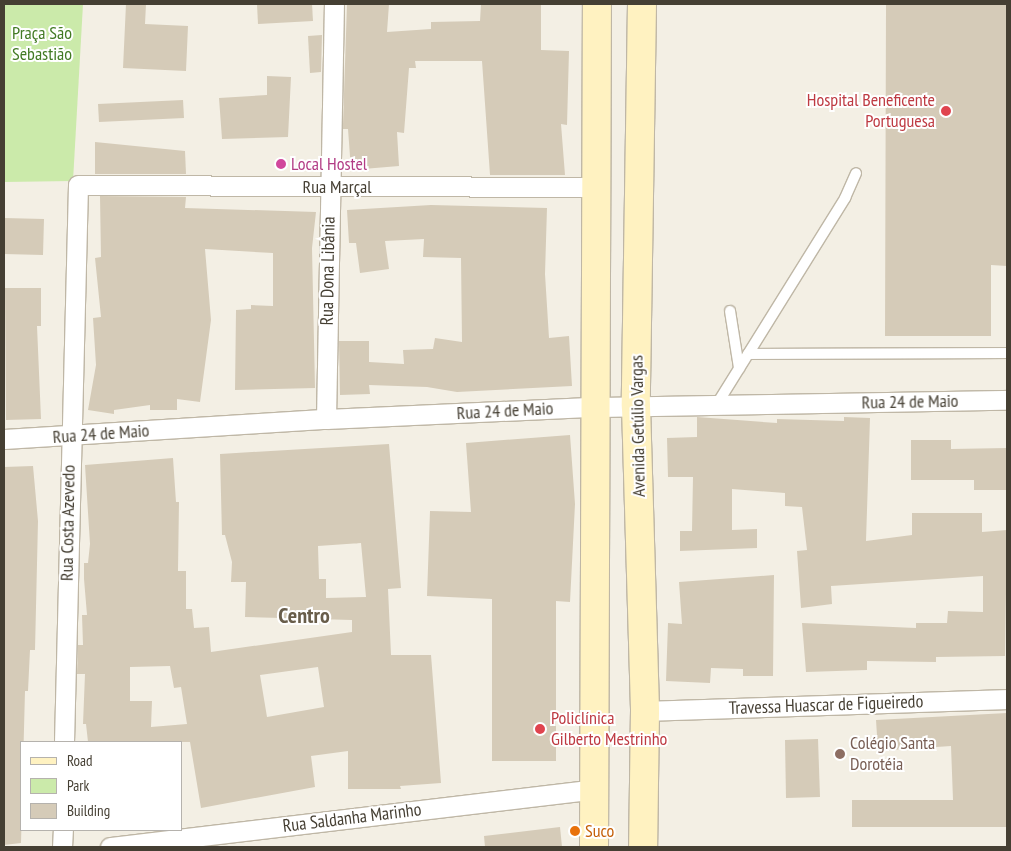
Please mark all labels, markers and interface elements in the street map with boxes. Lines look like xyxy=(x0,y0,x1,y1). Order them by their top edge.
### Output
park label: Praça São Sebastião xyxy=(12,23,72,66)
place label: Hospital Beneficente Portuguesa xyxy=(807,90,935,132)
marker: Hospital Beneficente Portuguesa xyxy=(939,104,953,118)
place label: Local Hostel xyxy=(291,153,367,175)
marker: Local Hostel xyxy=(275,158,287,170)
street label: Rua Marçal xyxy=(303,176,371,198)
street label: Rua Dona Libânia xyxy=(316,216,340,326)
street label: Avenida Getúlio Vargas xyxy=(626,355,650,497)
street label: Rua 24 de Maio xyxy=(861,390,959,414)
street label: Rua 24 de Maio xyxy=(456,398,554,424)
street label: Rua 24 de Maio xyxy=(52,420,150,448)
street label: Rua Costa Azevedo xyxy=(56,465,80,581)
district label: Centro xyxy=(278,603,330,629)
street label: Travessa Huascar de Figueiredo xyxy=(728,691,924,719)
place label: Policlínica Gilberto Mestrinho xyxy=(551,708,667,751)
marker: Policlínica Gilberto Mestrinho xyxy=(533,722,547,736)
place label: Colégio Santa Dorotéia xyxy=(850,733,935,776)
legend xyxy=(20,741,182,831)
marker: Colégio Santa Dorotéia xyxy=(834,748,846,760)
text: Road xyxy=(67,751,93,770)
text: Park xyxy=(67,776,89,795)
street label: Rua Saldanha Marinho xyxy=(281,799,423,837)
text: Building xyxy=(67,801,110,820)
place label: Suco xyxy=(585,820,614,842)
marker: Suco xyxy=(569,825,581,837)

